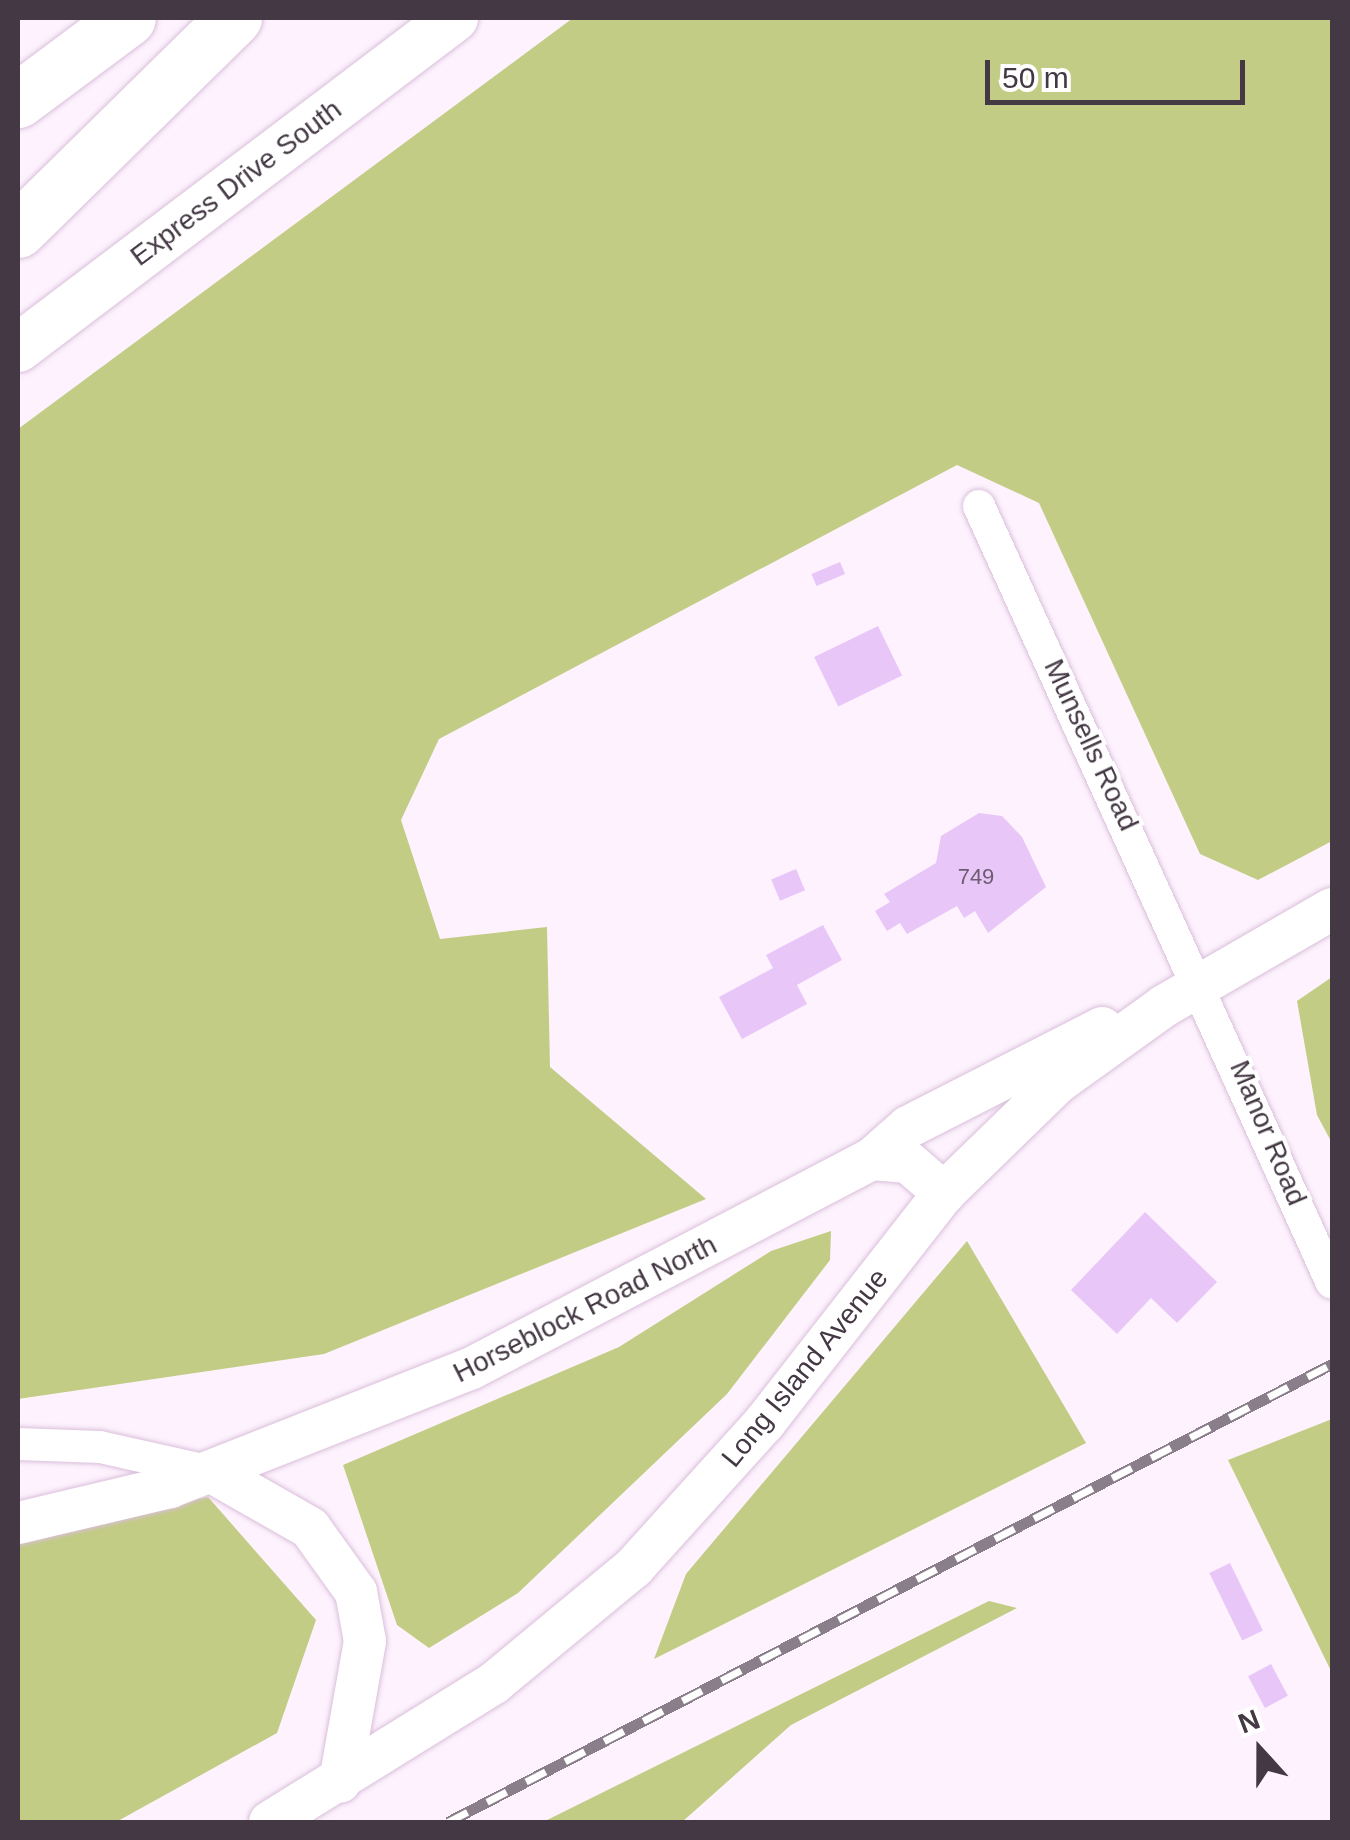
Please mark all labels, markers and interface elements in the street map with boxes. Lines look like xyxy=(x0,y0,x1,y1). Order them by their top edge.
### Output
scale bar xyxy=(990,40,1250,102)
text: 50 m xyxy=(1002,61,1069,94)
street label: Express Drive South xyxy=(124,93,348,273)
street label: Munsells Road xyxy=(1037,654,1145,836)
house number: 749 xyxy=(958,864,994,890)
street label: Manor Road xyxy=(1222,1056,1314,1210)
street label: Horseblock Road North xyxy=(448,1228,722,1390)
street label: Long Island Avenue xyxy=(714,1261,896,1475)
north arrow xyxy=(1210,1700,1310,1800)
text: N xyxy=(1234,1703,1264,1740)

